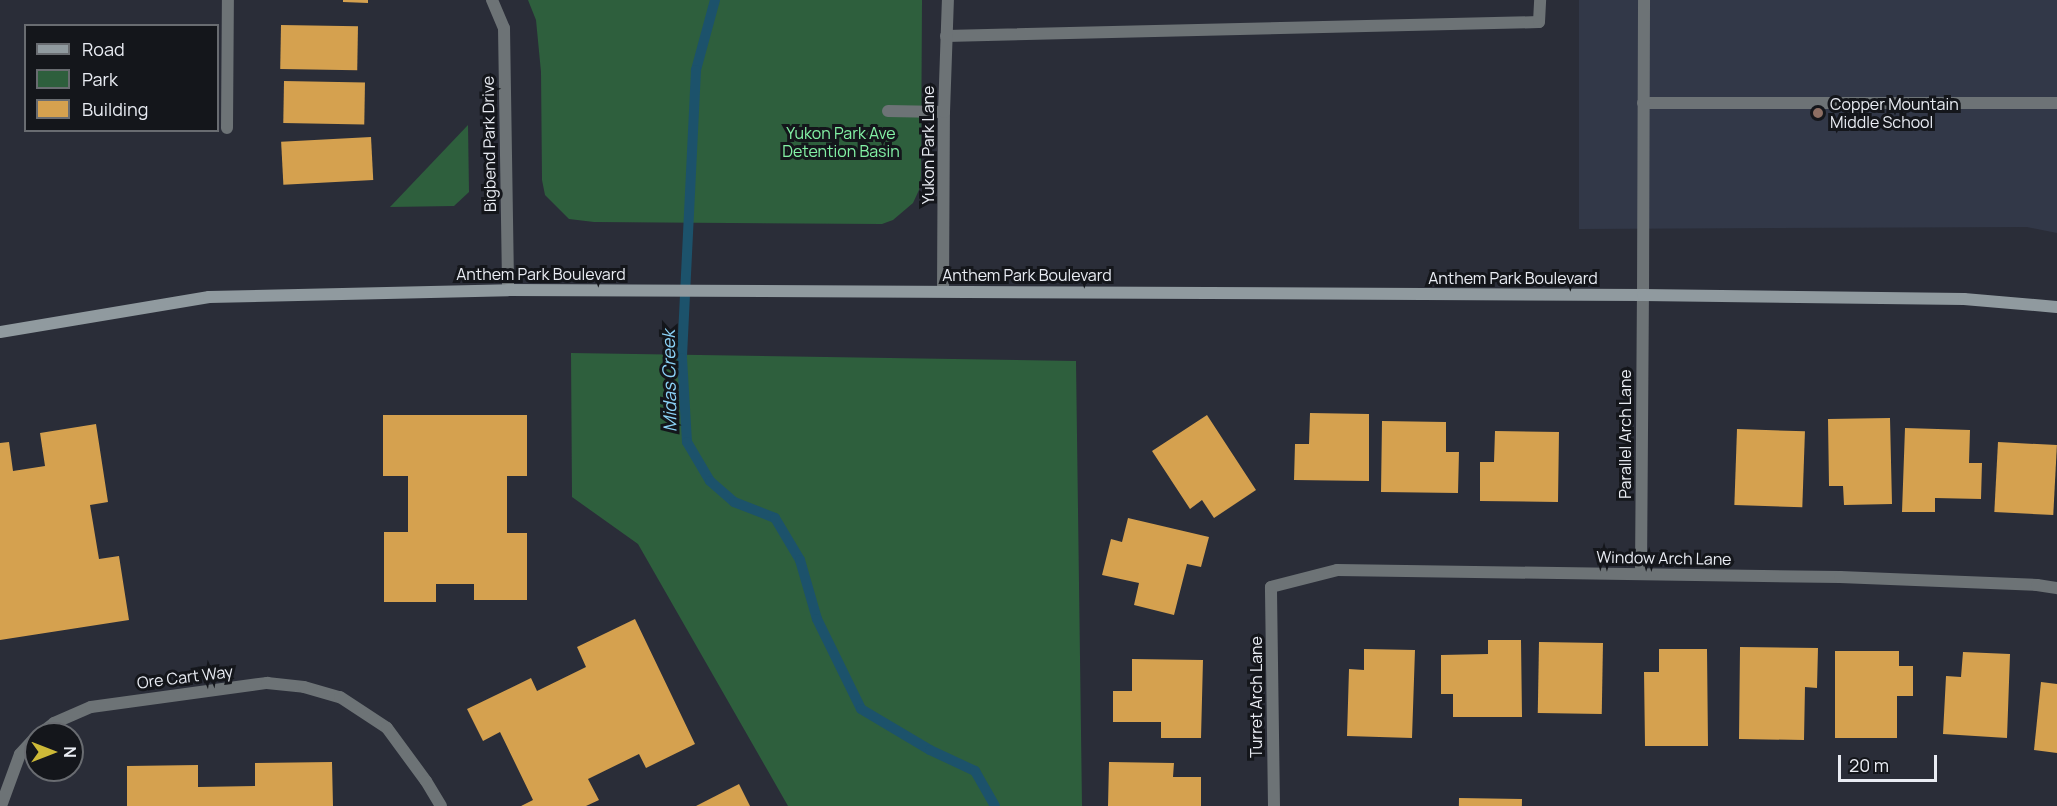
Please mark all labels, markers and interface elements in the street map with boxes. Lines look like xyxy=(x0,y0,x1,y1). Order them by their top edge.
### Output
legend xyxy=(24,24,219,132)
text: Road xyxy=(82,37,125,61)
text: Park xyxy=(82,67,118,91)
street label: Bigbend Park Drive xyxy=(478,76,500,212)
street label: Yukon Park Lane xyxy=(918,86,938,204)
place label: Copper Mountain Middle School xyxy=(1830,94,1959,132)
text: Building xyxy=(82,97,148,121)
marker: Copper Mountain Middle School xyxy=(1811,106,1825,120)
park label: Yukon Park Ave Detention Basin xyxy=(782,123,900,161)
street label: Anthem Park Boulevard xyxy=(456,264,626,284)
street label: Anthem Park Boulevard xyxy=(942,265,1112,285)
street label: Anthem Park Boulevard xyxy=(1428,268,1598,288)
water label: Midas Creek xyxy=(657,330,681,432)
street label: Parallel Arch Lane xyxy=(1615,369,1635,499)
street label: Window Arch Lane xyxy=(1596,547,1732,569)
street label: Turret Arch Lane xyxy=(1246,636,1266,758)
street label: Ore Cart Way xyxy=(136,662,234,692)
north arrow xyxy=(24,722,84,782)
scale bar xyxy=(1841,743,1940,781)
text: N xyxy=(59,746,81,758)
text: 20 m xyxy=(1849,753,1889,777)

